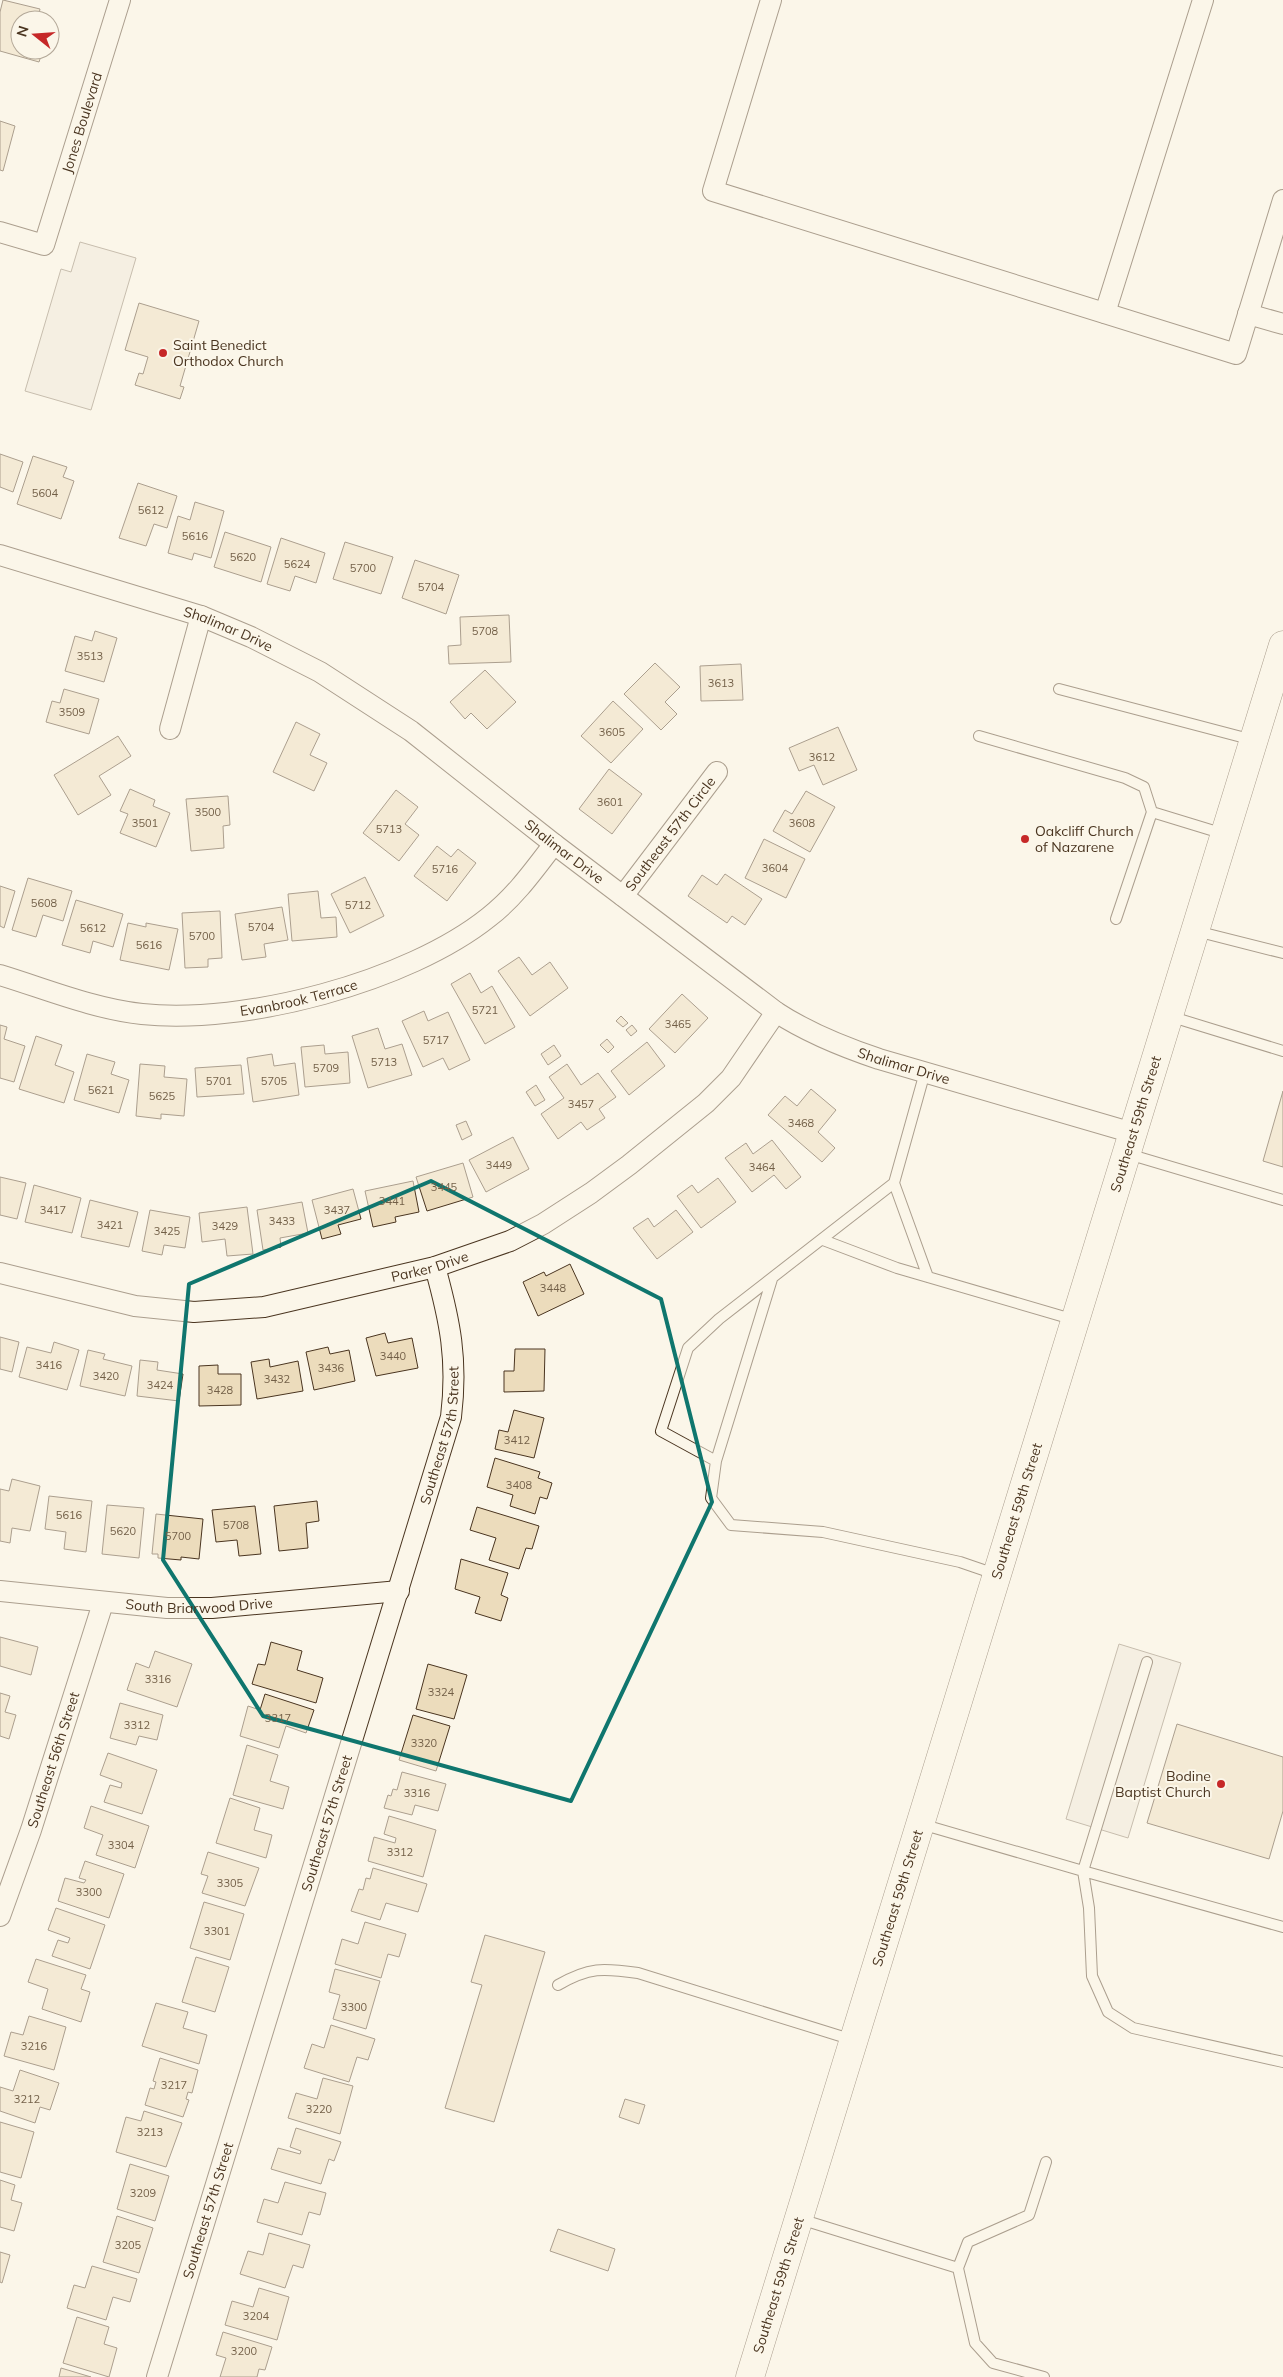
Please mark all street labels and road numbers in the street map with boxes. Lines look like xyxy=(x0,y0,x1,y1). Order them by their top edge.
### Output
street label: Jones Boulevard xyxy=(58,70,106,175)
street label: Shalimar Drive xyxy=(181,602,276,656)
street label: Southeast 57th Circle xyxy=(621,773,719,895)
street label: Shalimar Drive xyxy=(521,815,608,888)
street label: Evanbrook Terrace xyxy=(239,975,360,1020)
street label: Shalimar Drive xyxy=(855,1043,952,1088)
street label: Southeast 59th Street xyxy=(1106,1054,1165,1194)
street label: Parker Drive xyxy=(389,1247,471,1286)
street label: Southeast 57th Street xyxy=(416,1366,463,1507)
street label: Southeast 59th Street xyxy=(987,1441,1046,1581)
street label: South Briarwood Drive xyxy=(125,1594,273,1617)
street label: Southeast 56th Street xyxy=(23,1689,83,1830)
street label: Southeast 57th Street xyxy=(297,1753,356,1894)
street label: Southeast 59th Street xyxy=(868,1828,927,1969)
street label: Southeast 57th Street xyxy=(179,2140,237,2281)
street label: Southeast 59th Street xyxy=(749,2215,808,2356)

